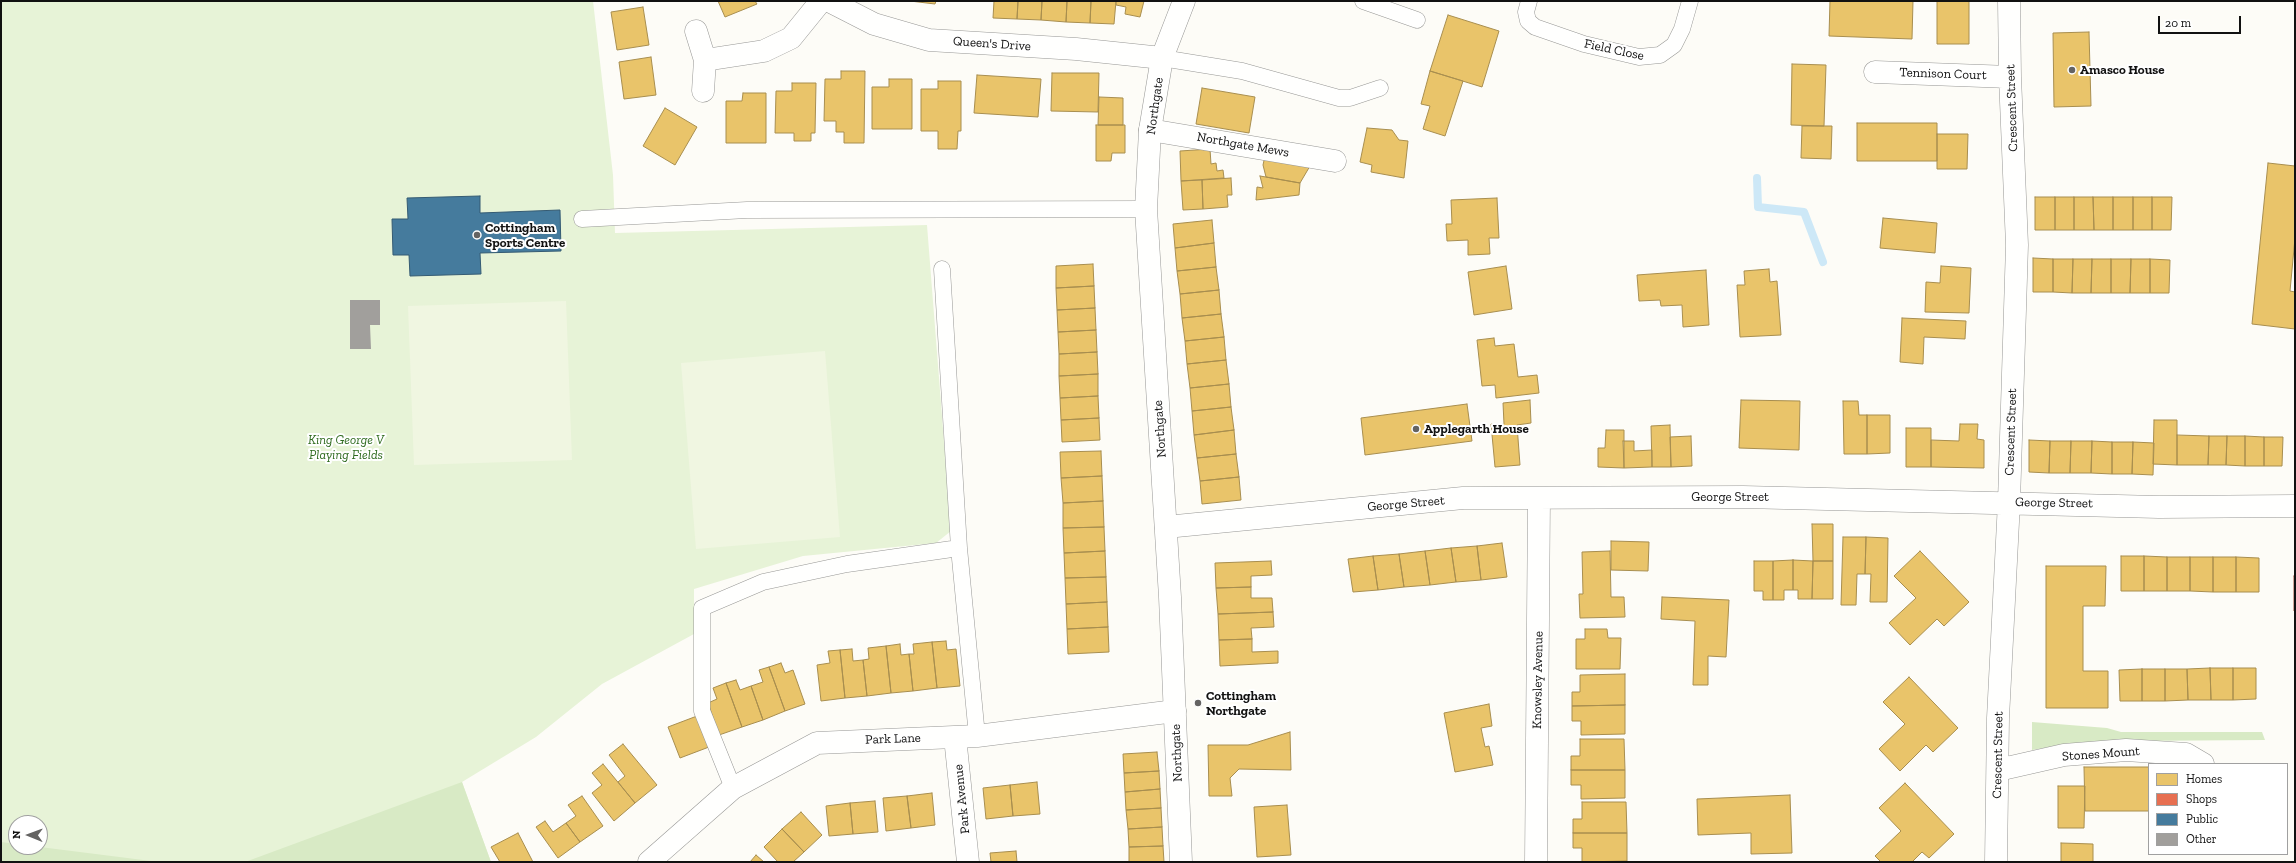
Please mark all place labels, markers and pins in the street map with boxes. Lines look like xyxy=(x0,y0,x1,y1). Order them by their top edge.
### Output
place label: Amasco House xyxy=(2080,62,2165,78)
marker: Amasco House xyxy=(2067,65,2077,75)
place label: Cottingham Sports Centre xyxy=(485,220,565,251)
marker: Cottingham Sports Centre xyxy=(472,230,482,240)
place label: Applegarth House xyxy=(1424,421,1529,437)
marker: Applegarth House xyxy=(1411,424,1421,434)
place label: Cottingham Northgate xyxy=(1206,688,1276,719)
marker: Cottingham Northgate xyxy=(1193,698,1203,708)

